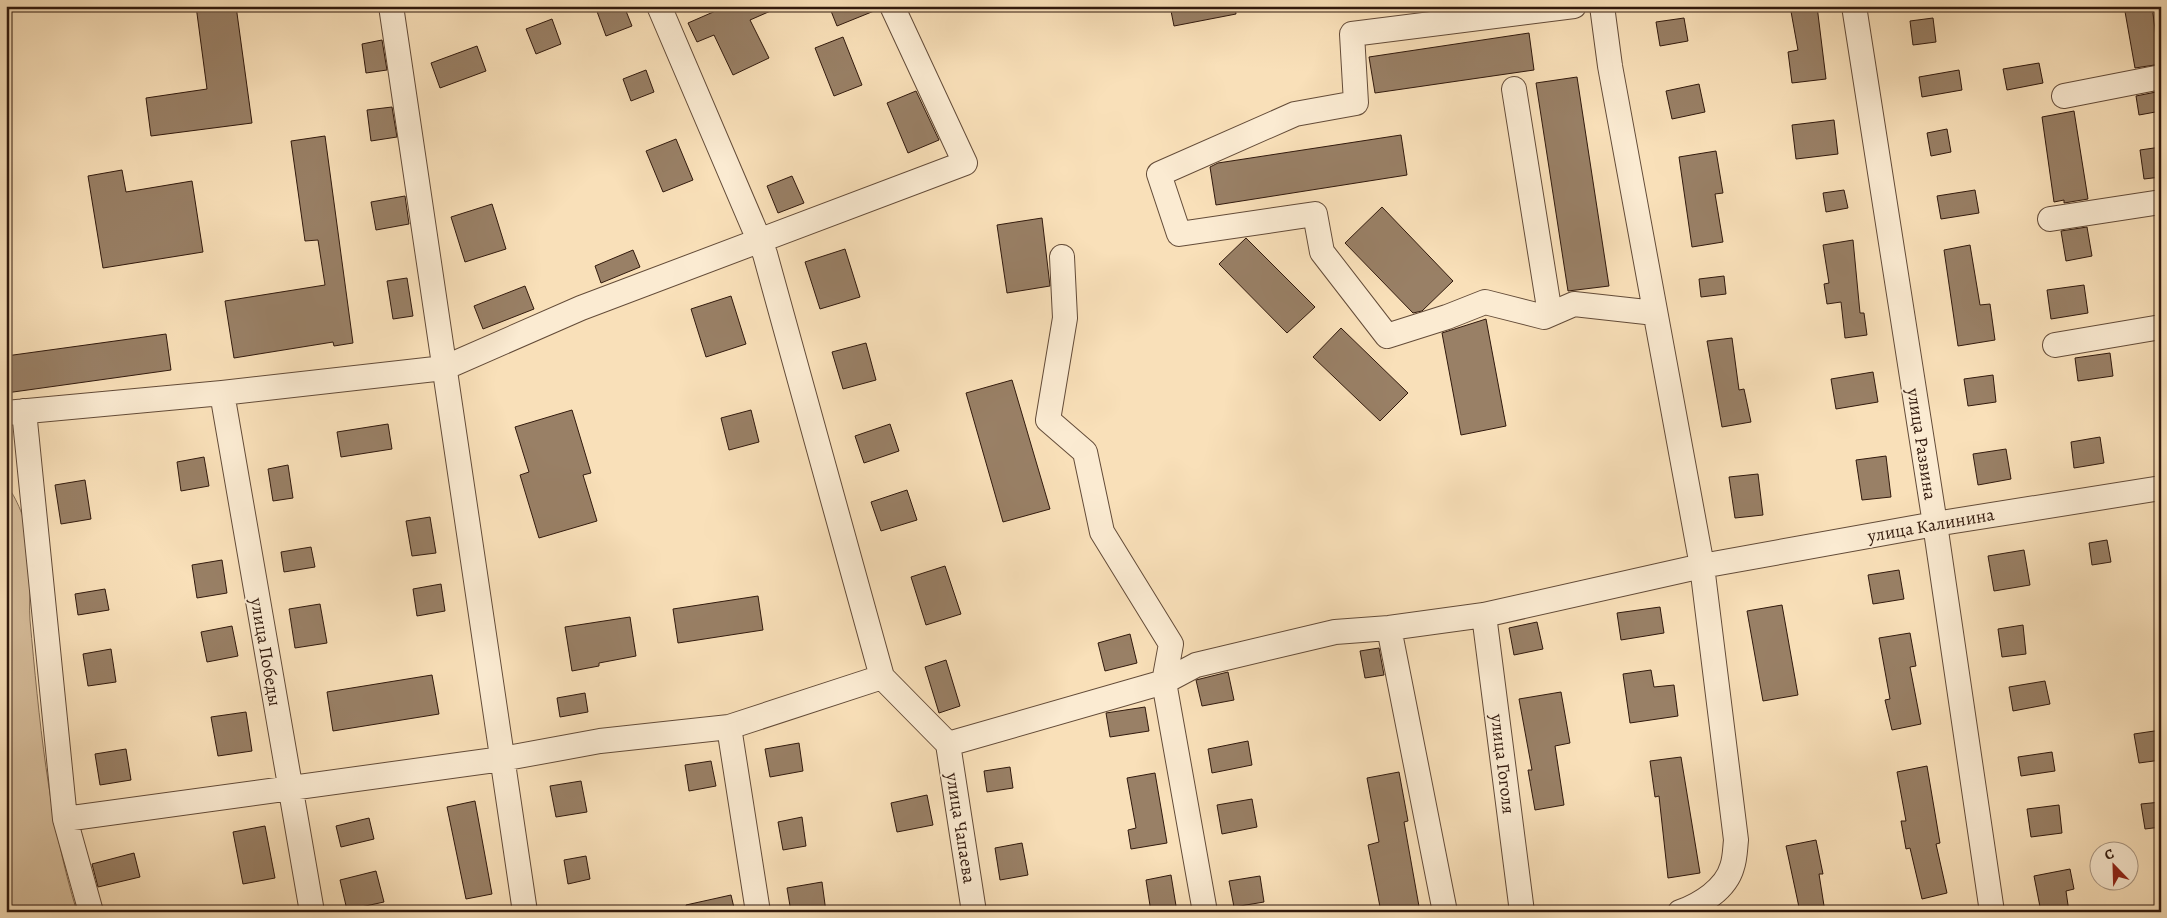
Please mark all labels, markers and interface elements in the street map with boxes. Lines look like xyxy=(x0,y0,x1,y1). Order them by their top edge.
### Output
street label: улица Развина xyxy=(1901,385,1943,502)
street label: улица Калинина xyxy=(1865,502,1997,548)
street label: улица Победы xyxy=(244,595,287,708)
street label: улица Гоголя xyxy=(1485,712,1521,815)
street label: улица Чапаева xyxy=(940,770,982,886)
north arrow xyxy=(2090,840,2140,890)
text: С xyxy=(2101,844,2117,865)

